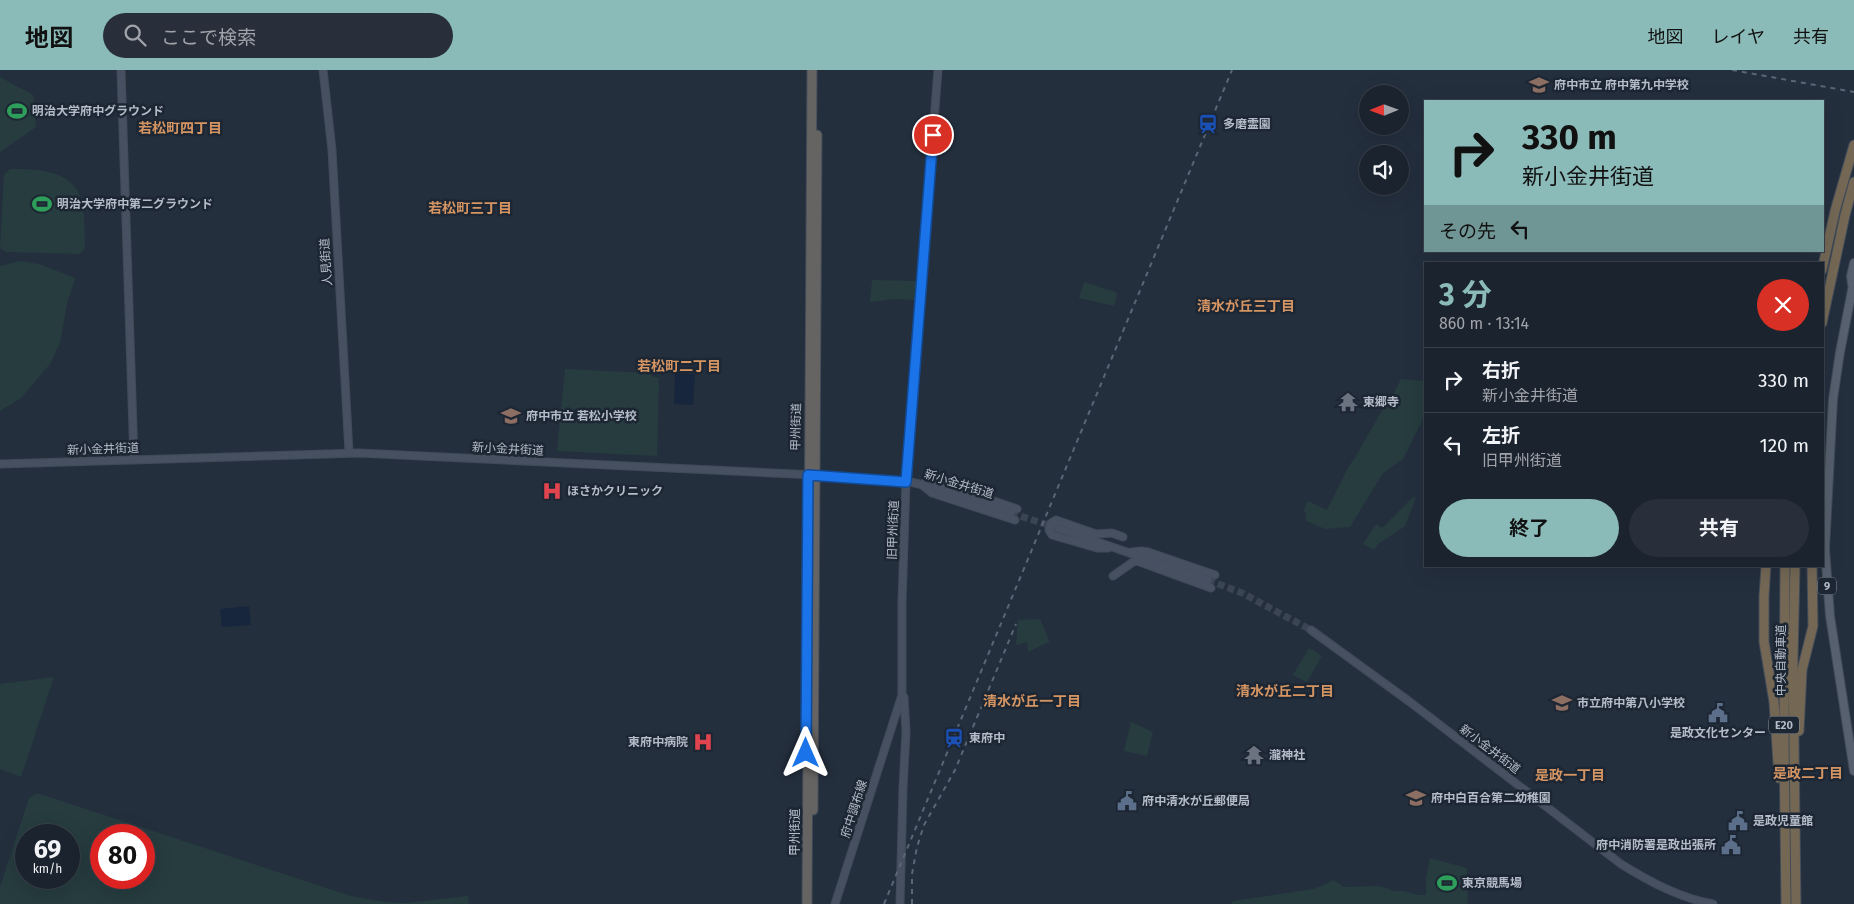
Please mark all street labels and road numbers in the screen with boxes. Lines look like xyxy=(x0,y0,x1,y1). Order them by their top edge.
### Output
street label: 人見街道 xyxy=(317,238,335,286)
street label: 甲州街道 xyxy=(789,403,803,451)
street label: 新小金井街道 xyxy=(472,440,544,458)
street label: 新小金井街道 xyxy=(67,441,139,457)
street label: 新小金井街道 xyxy=(923,467,995,501)
street label: 旧甲州街道 xyxy=(885,500,901,560)
road number: 9 xyxy=(1818,578,1836,594)
street label: 中央自動車道 xyxy=(1774,624,1788,696)
road number: E20 xyxy=(1769,716,1799,734)
street label: 新小金井街道 xyxy=(1457,722,1523,776)
street label: 府中調布線 xyxy=(838,778,870,840)
street label: 甲州街道 xyxy=(788,808,802,856)

